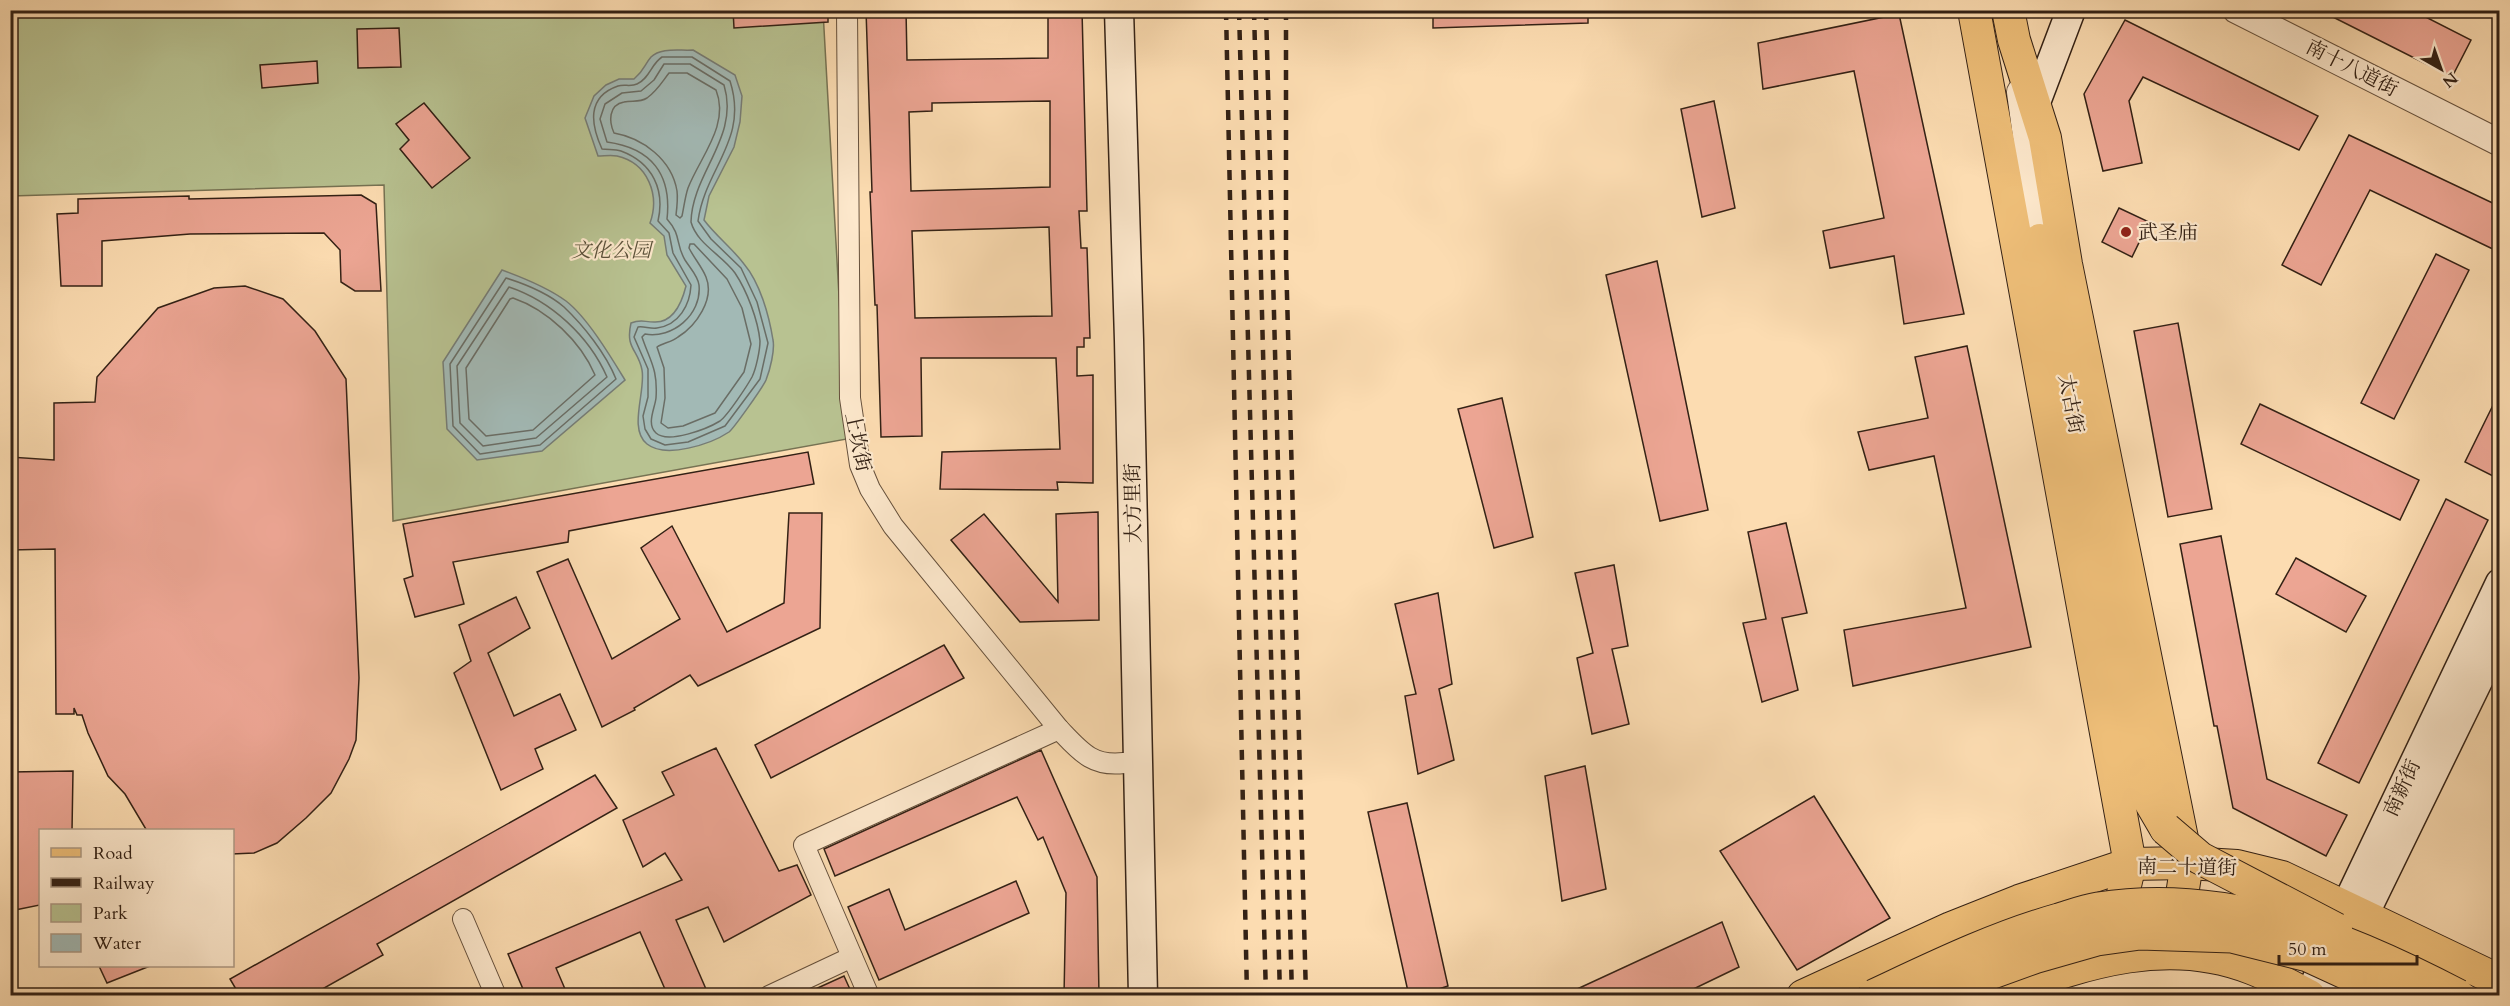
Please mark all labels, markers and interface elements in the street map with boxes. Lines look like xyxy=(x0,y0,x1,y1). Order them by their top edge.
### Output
street label: 南十八道街 xyxy=(2301,33,2403,103)
north arrow xyxy=(2411,39,2471,99)
text: N xyxy=(2438,67,2462,93)
place label: 武圣庙 xyxy=(2138,219,2198,246)
marker: 武圣庙 xyxy=(2119,225,2133,239)
park label: 文化公园 xyxy=(571,237,654,264)
street label: 太古街 xyxy=(2052,372,2090,436)
street label: 上坎街 xyxy=(839,410,877,474)
street label: 大方里街 xyxy=(1119,463,1147,543)
street label: 南新街 xyxy=(2377,755,2427,821)
legend xyxy=(39,829,234,967)
text: Road xyxy=(93,841,133,866)
street label: 南二十道街 xyxy=(2137,853,2237,881)
text: Railway xyxy=(93,871,155,896)
text: Park xyxy=(93,901,128,926)
scale bar xyxy=(2279,928,2417,966)
text: Water xyxy=(92,931,142,956)
text: 50 m xyxy=(2288,937,2327,962)

